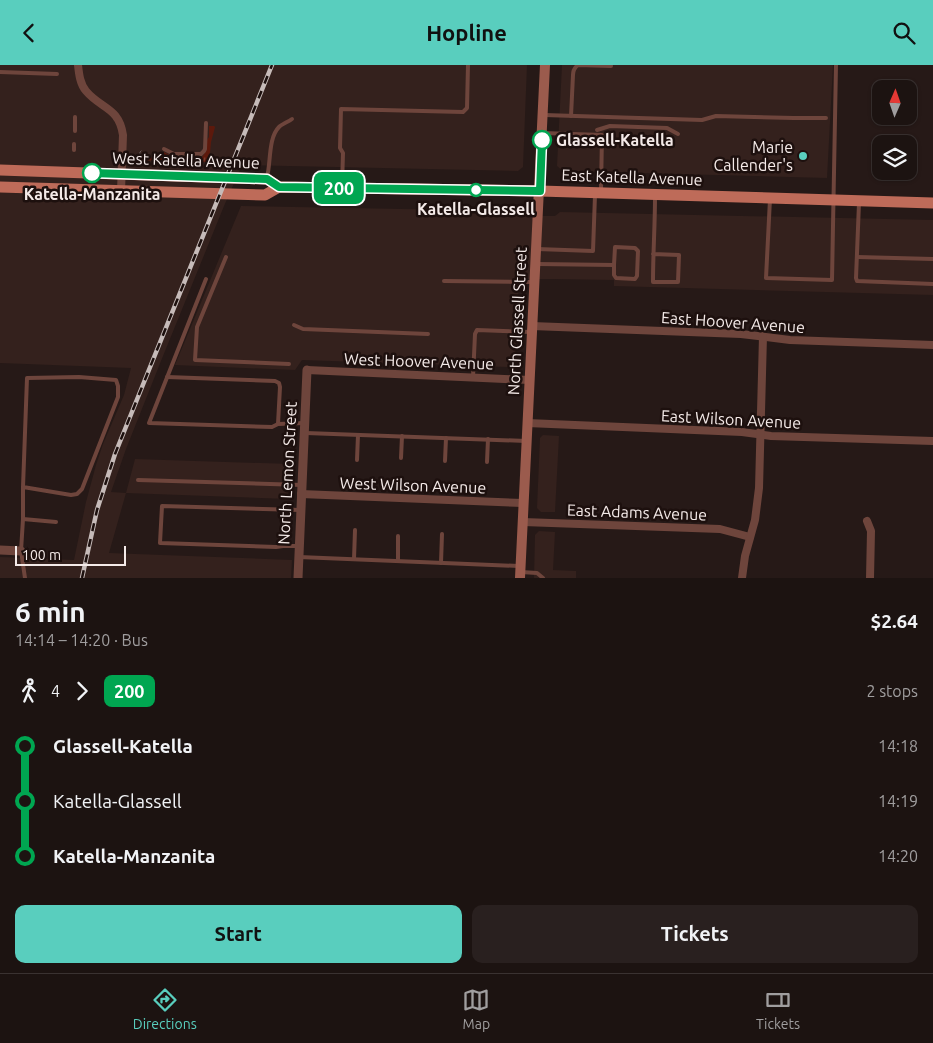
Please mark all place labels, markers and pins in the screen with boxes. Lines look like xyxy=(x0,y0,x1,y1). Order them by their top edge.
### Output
marker: Glassell-Katella xyxy=(532,130,552,150)
place label: Glassell-Katella xyxy=(556,131,674,149)
place label: Marie Callender's xyxy=(714,138,793,174)
marker: Marie Callender's xyxy=(797,150,809,162)
marker: Katella-Manzanita xyxy=(82,163,102,183)
marker: Katella-Glassell xyxy=(469,183,483,197)
place label: Katella-Manzanita xyxy=(24,185,160,203)
place label: Katella-Glassell xyxy=(417,200,535,218)

